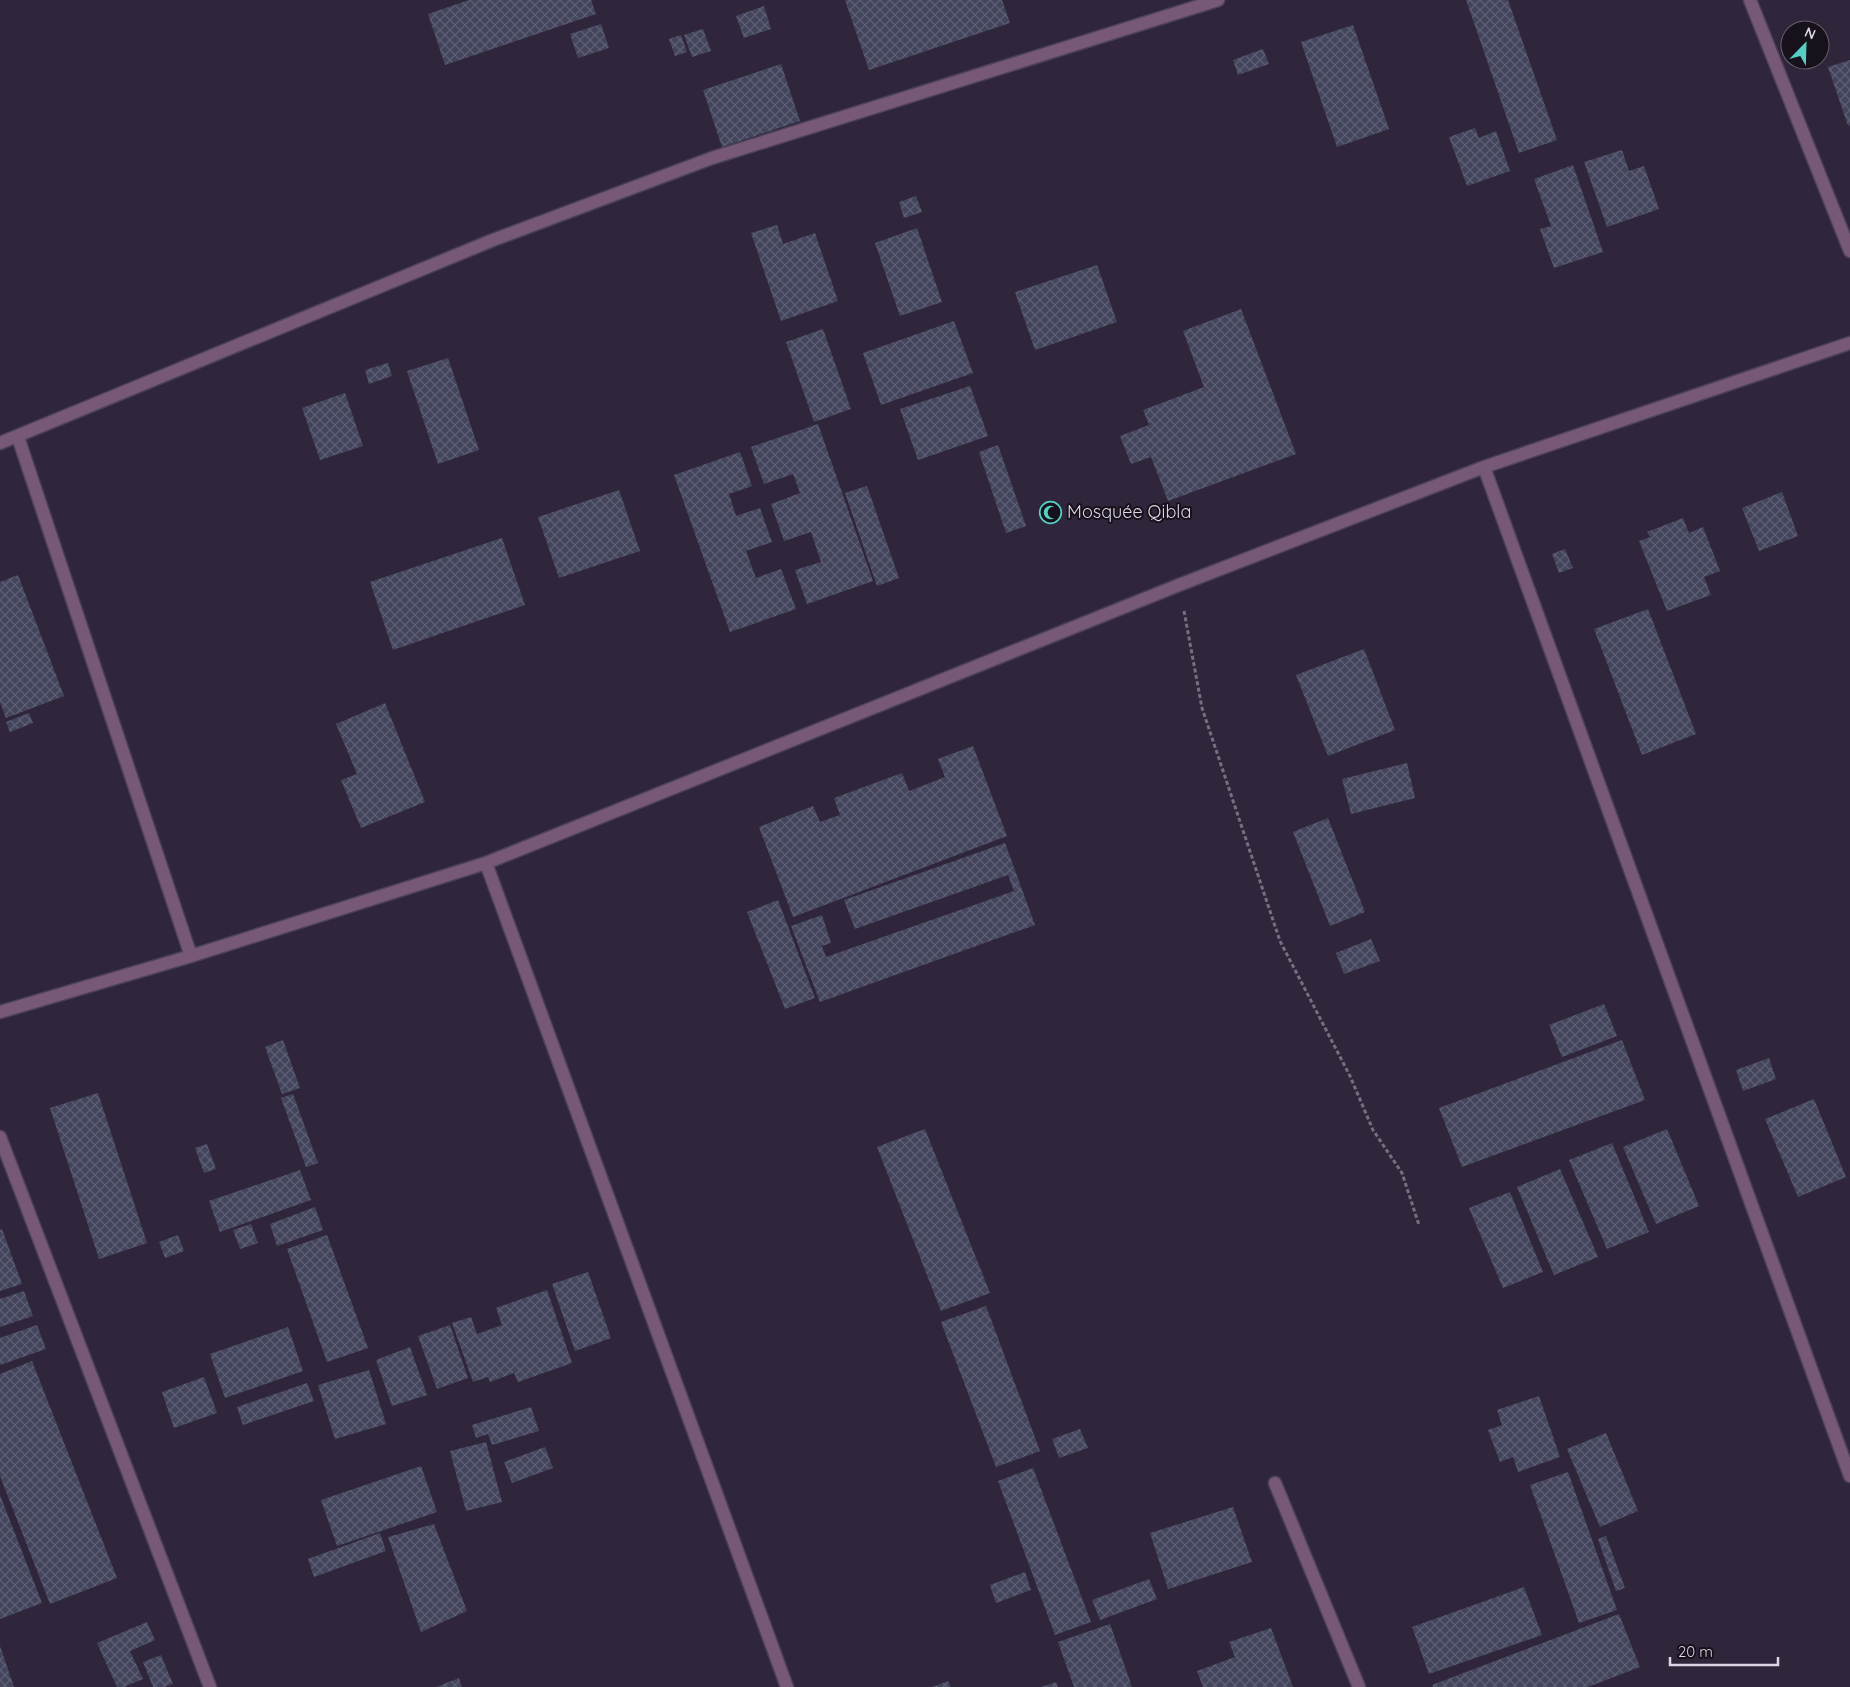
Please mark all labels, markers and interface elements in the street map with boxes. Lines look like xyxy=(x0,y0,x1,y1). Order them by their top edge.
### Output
north arrow xyxy=(1780,20,1830,70)
text: N xyxy=(1802,23,1818,43)
mosque icon: Mosquée Qibla xyxy=(1039,500,1063,524)
place label: Mosquée Qibla xyxy=(1067,500,1191,523)
scale bar xyxy=(1670,1634,1778,1666)
text: 20 m xyxy=(1678,1642,1713,1661)

